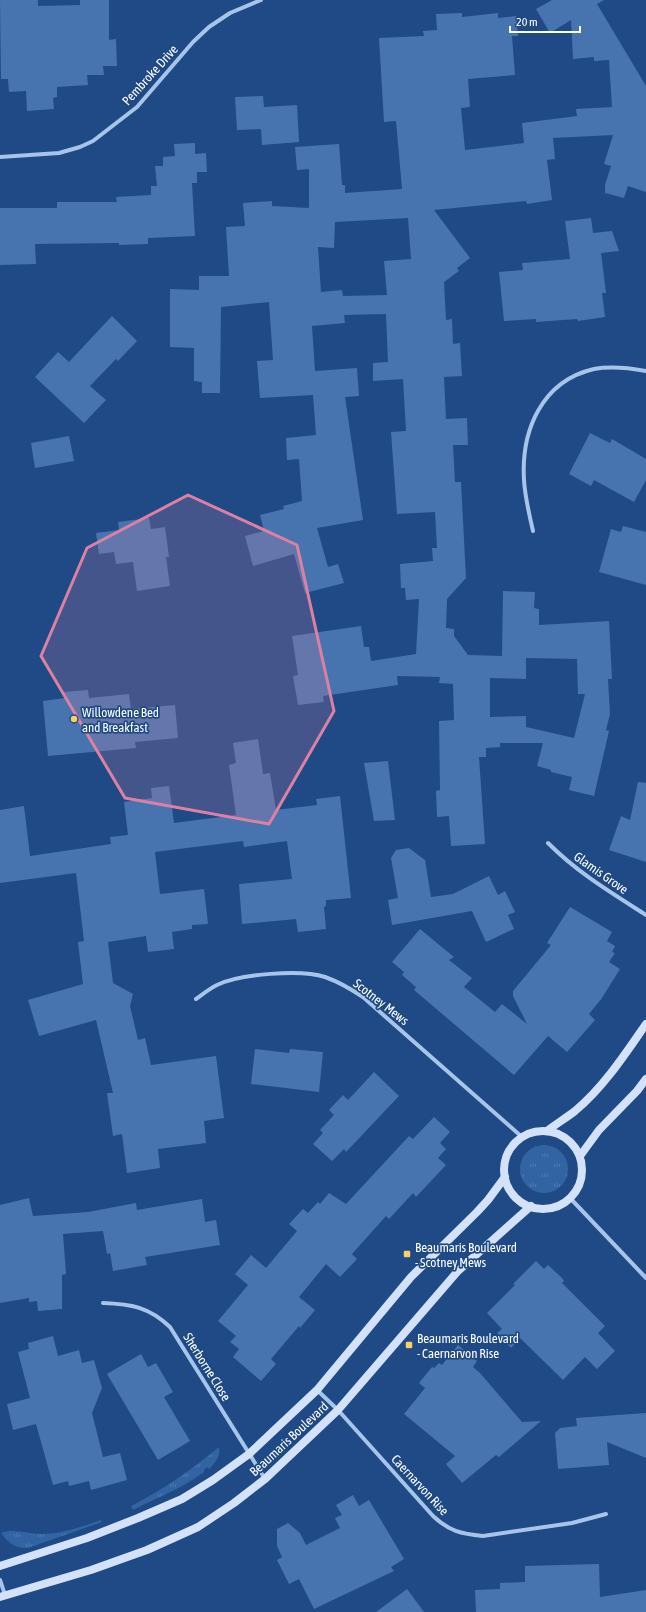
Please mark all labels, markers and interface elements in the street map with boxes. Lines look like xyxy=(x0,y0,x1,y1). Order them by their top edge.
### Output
scale bar xyxy=(510,8,580,34)
text: 20 m xyxy=(516,15,538,29)
street label: Pembroke Drive xyxy=(119,42,181,108)
place label: Willowdene Bed and Breakfast xyxy=(82,705,159,735)
marker: Willowdene Bed and Breakfast xyxy=(69,714,79,724)
street label: Glamis Grove xyxy=(571,849,631,897)
street label: Scotney Mews xyxy=(350,976,412,1029)
place label: Beaumaris Boulevard - Scotney Mews xyxy=(415,1240,517,1270)
marker: Beaumaris Boulevard - Scotney Mews xyxy=(402,1249,412,1259)
street label: Sherborne Close xyxy=(180,1330,234,1404)
place label: Beaumaris Boulevard - Caernarvon Rise xyxy=(417,1331,519,1361)
marker: Beaumaris Boulevard - Caernarvon Rise xyxy=(404,1340,414,1350)
street label: Beaumaris Boulevard xyxy=(247,1399,331,1479)
street label: Caernarvon Rise xyxy=(388,1452,452,1518)

